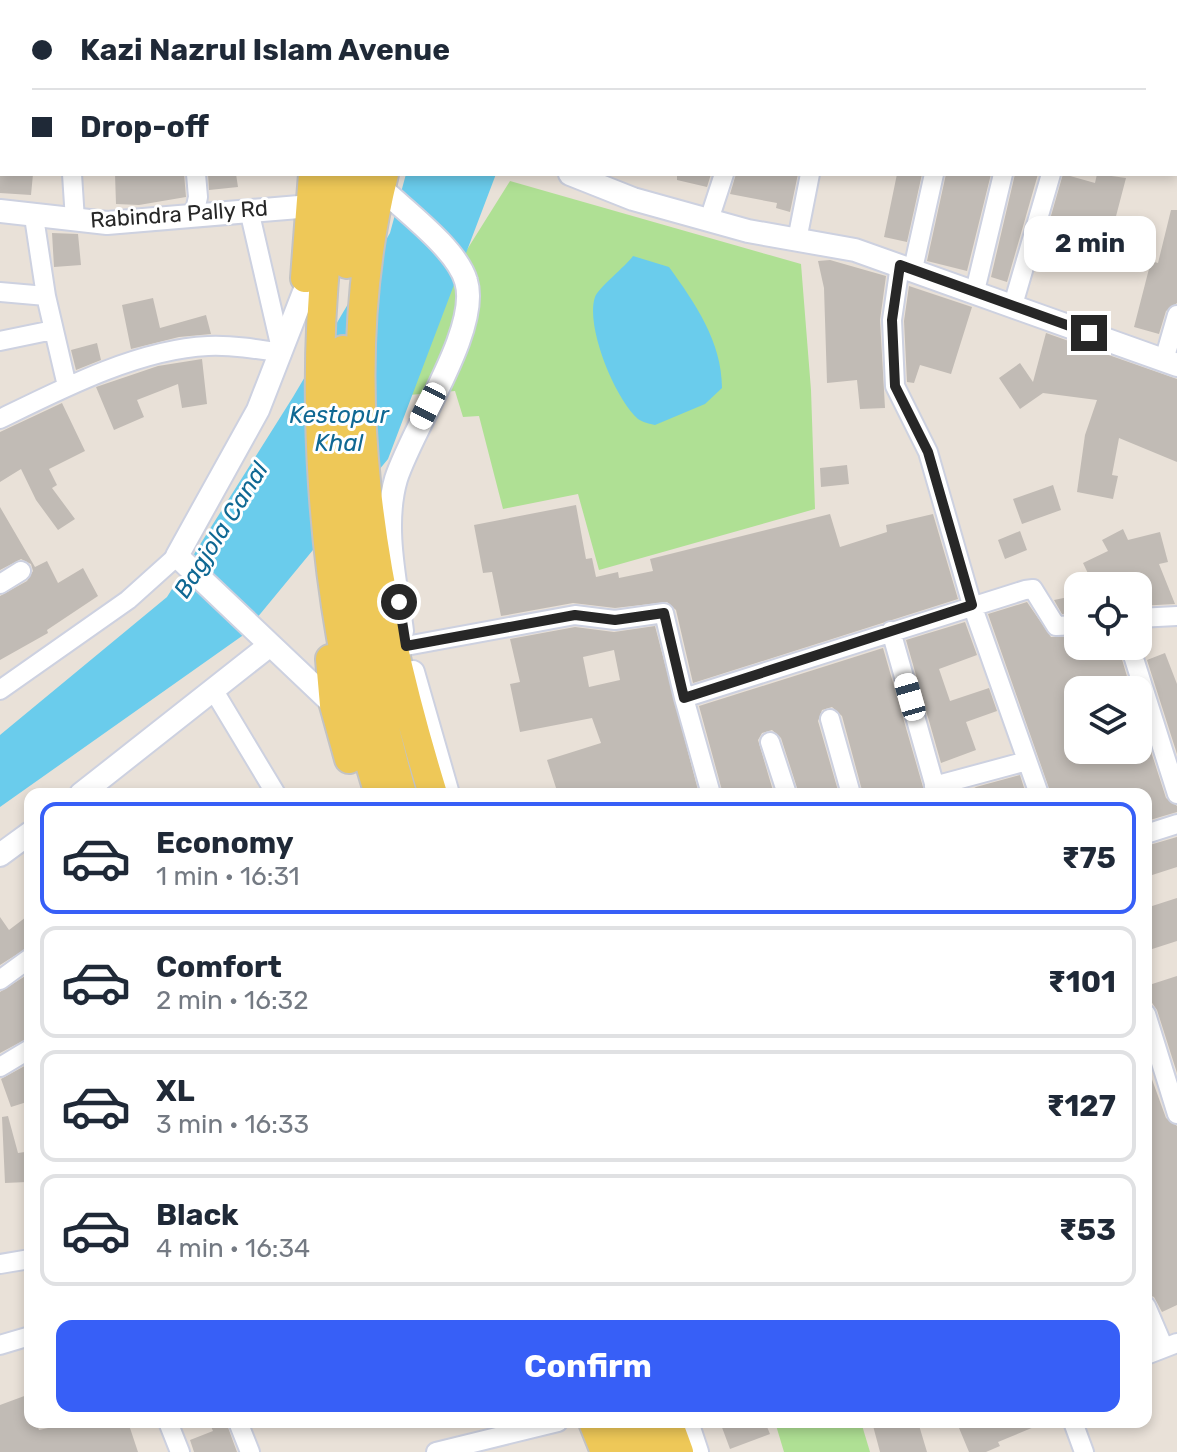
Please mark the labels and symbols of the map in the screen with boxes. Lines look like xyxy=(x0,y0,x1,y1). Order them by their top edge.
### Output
street label: Rabindra Pally Rd xyxy=(89,194,269,234)
callout: 2 min xyxy=(1023,217,1155,273)
route end xyxy=(1071,315,1107,351)
car xyxy=(406,379,450,433)
water label: Kestopur Khal xyxy=(289,401,390,457)
water label: Bagjola Canal xyxy=(168,456,274,603)
route start xyxy=(381,584,417,620)
car xyxy=(892,671,928,723)

